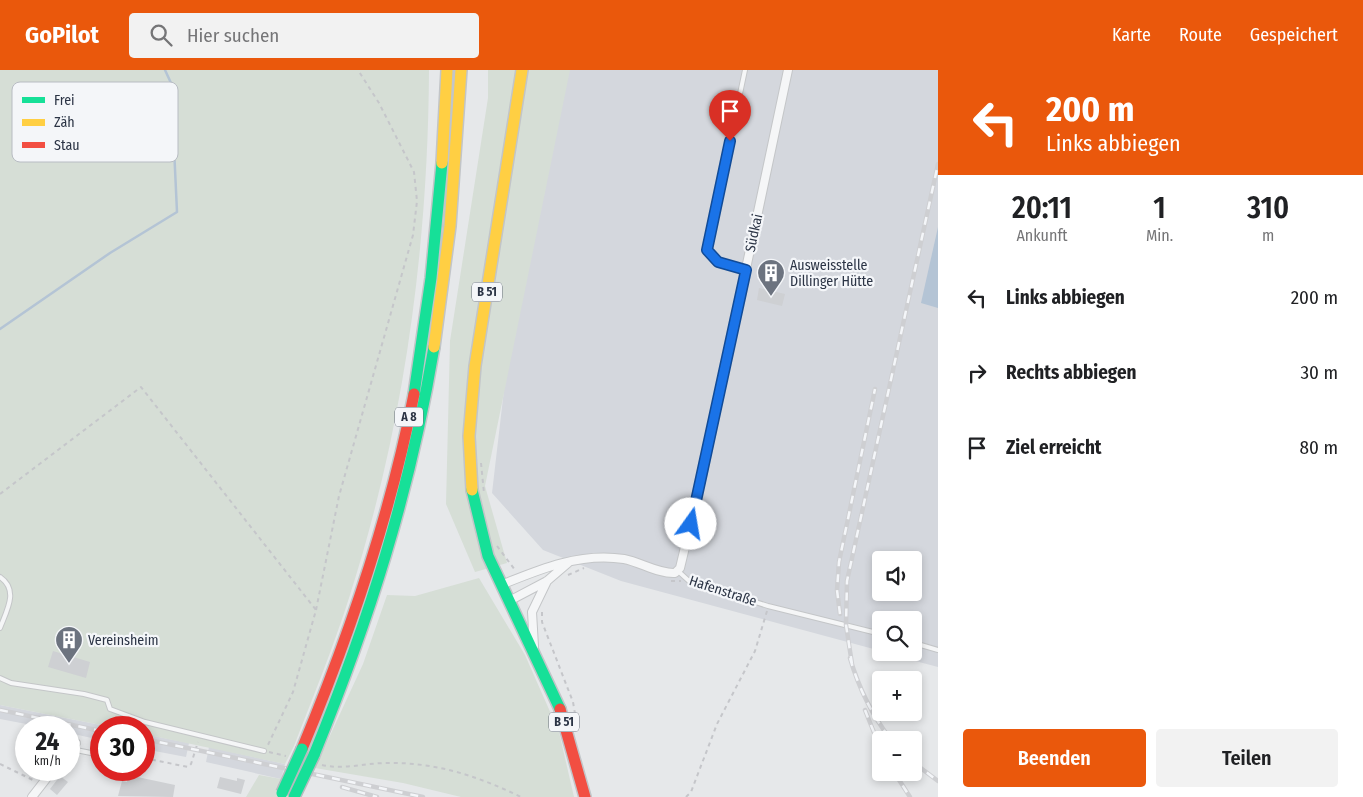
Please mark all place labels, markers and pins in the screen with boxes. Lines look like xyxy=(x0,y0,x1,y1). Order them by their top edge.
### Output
pin xyxy=(709,90,751,141)
place label: Ausweisstelle Dillinger Hütte xyxy=(790,257,873,290)
building icon: Ausweisstelle Dillinger Hütte xyxy=(756,258,786,297)
building icon: Vereinsheim xyxy=(54,625,84,664)
place label: Vereinsheim xyxy=(88,632,159,649)

